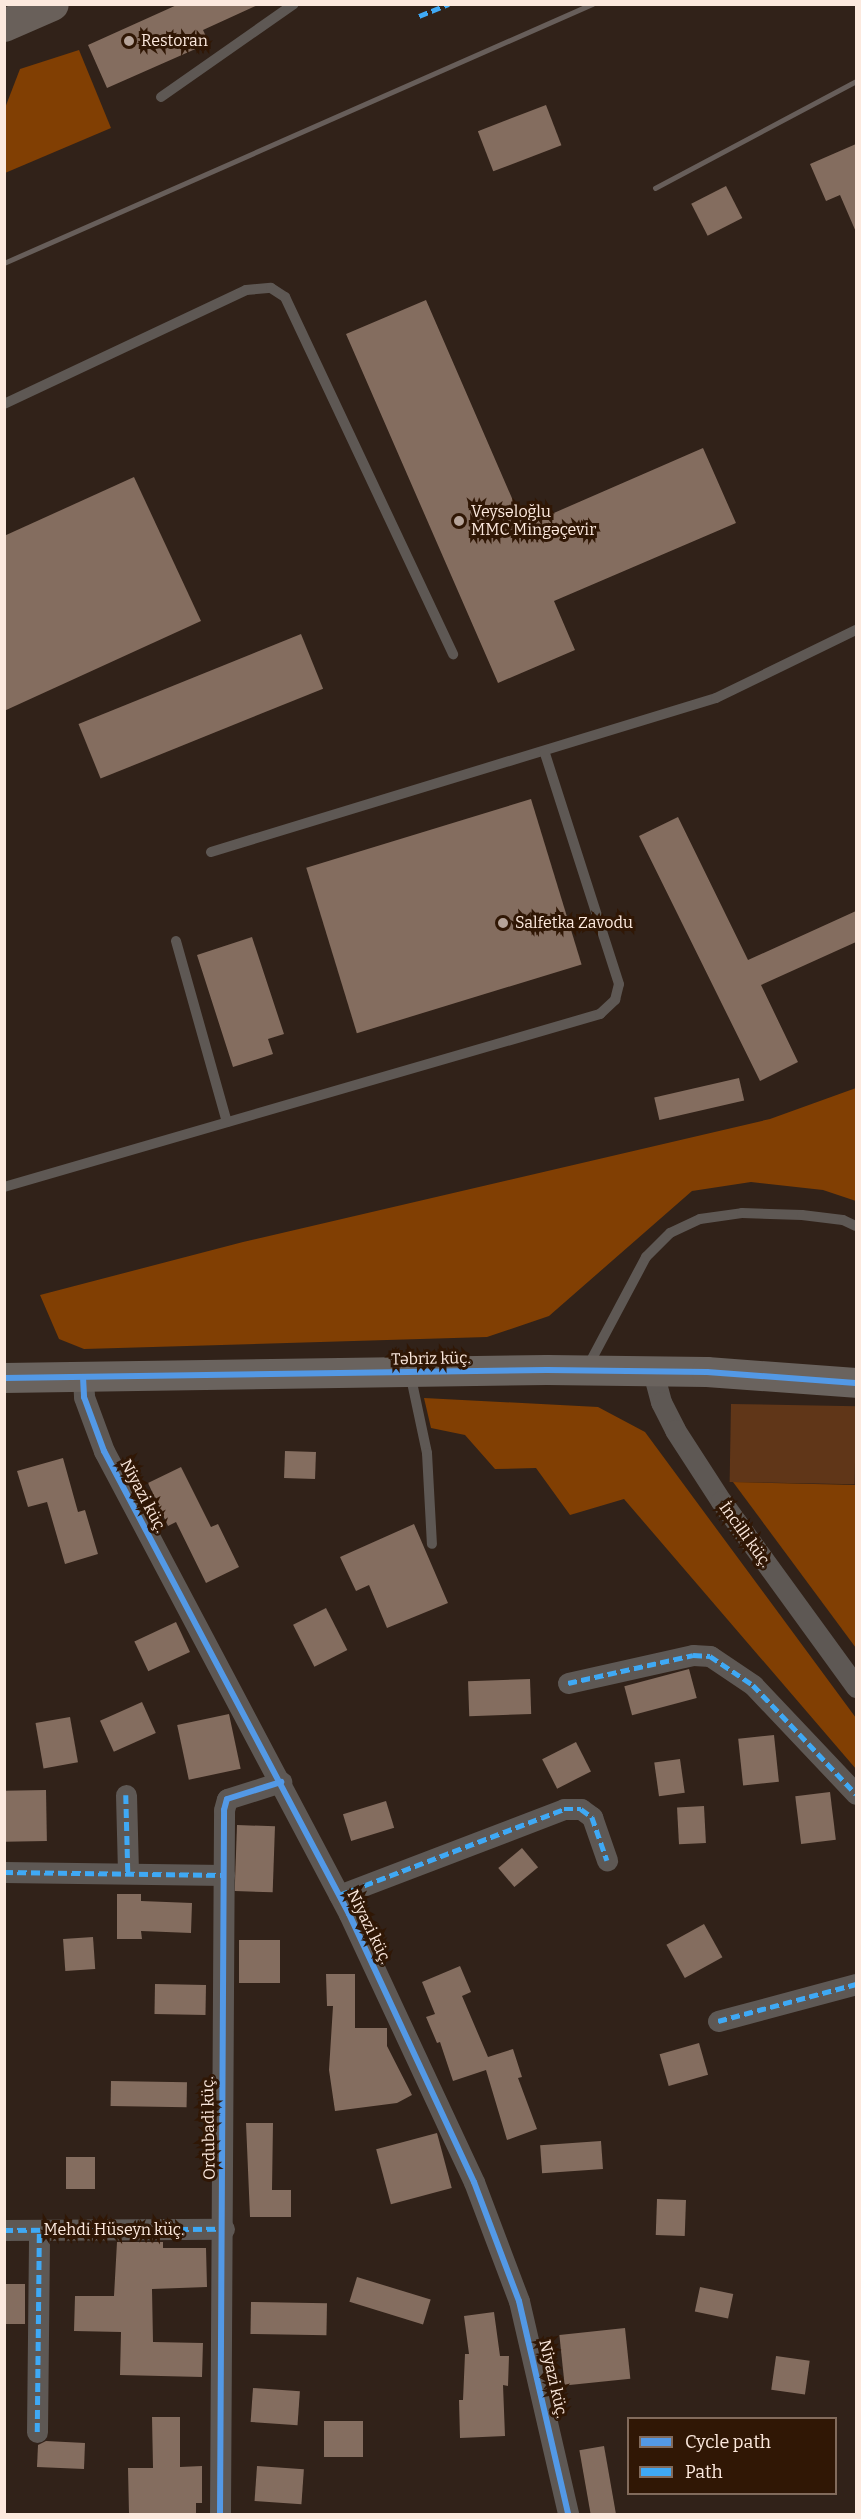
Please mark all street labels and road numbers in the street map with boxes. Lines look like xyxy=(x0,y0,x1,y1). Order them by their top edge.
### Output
street label: Təbriz küç. xyxy=(391,1349,471,1369)
street label: Niyazi küç. xyxy=(116,1456,170,1536)
street label: İncilli küç. xyxy=(715,1499,775,1571)
street label: Niyazi küç. xyxy=(343,1887,395,1967)
street label: Ordubadi küç. xyxy=(198,2076,220,2180)
street label: Mehdi Hüseyn küç. xyxy=(44,2220,184,2240)
street label: Niyazi küç. xyxy=(535,2338,571,2420)

